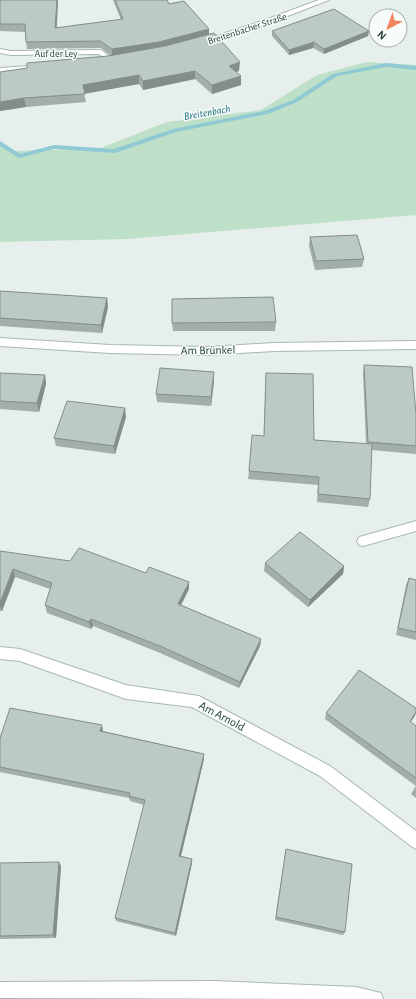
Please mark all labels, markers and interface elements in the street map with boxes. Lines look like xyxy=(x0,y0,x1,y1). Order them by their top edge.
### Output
north arrow xyxy=(368,8,408,48)
street label: Breitenbacher Straße xyxy=(207,11,288,46)
text: N xyxy=(375,29,388,42)
street label: Auf der Ley xyxy=(35,49,78,59)
water label: Breitenbach xyxy=(183,103,231,122)
street label: Am Brünkel xyxy=(181,344,235,356)
street label: Am Arnold xyxy=(197,699,247,733)

